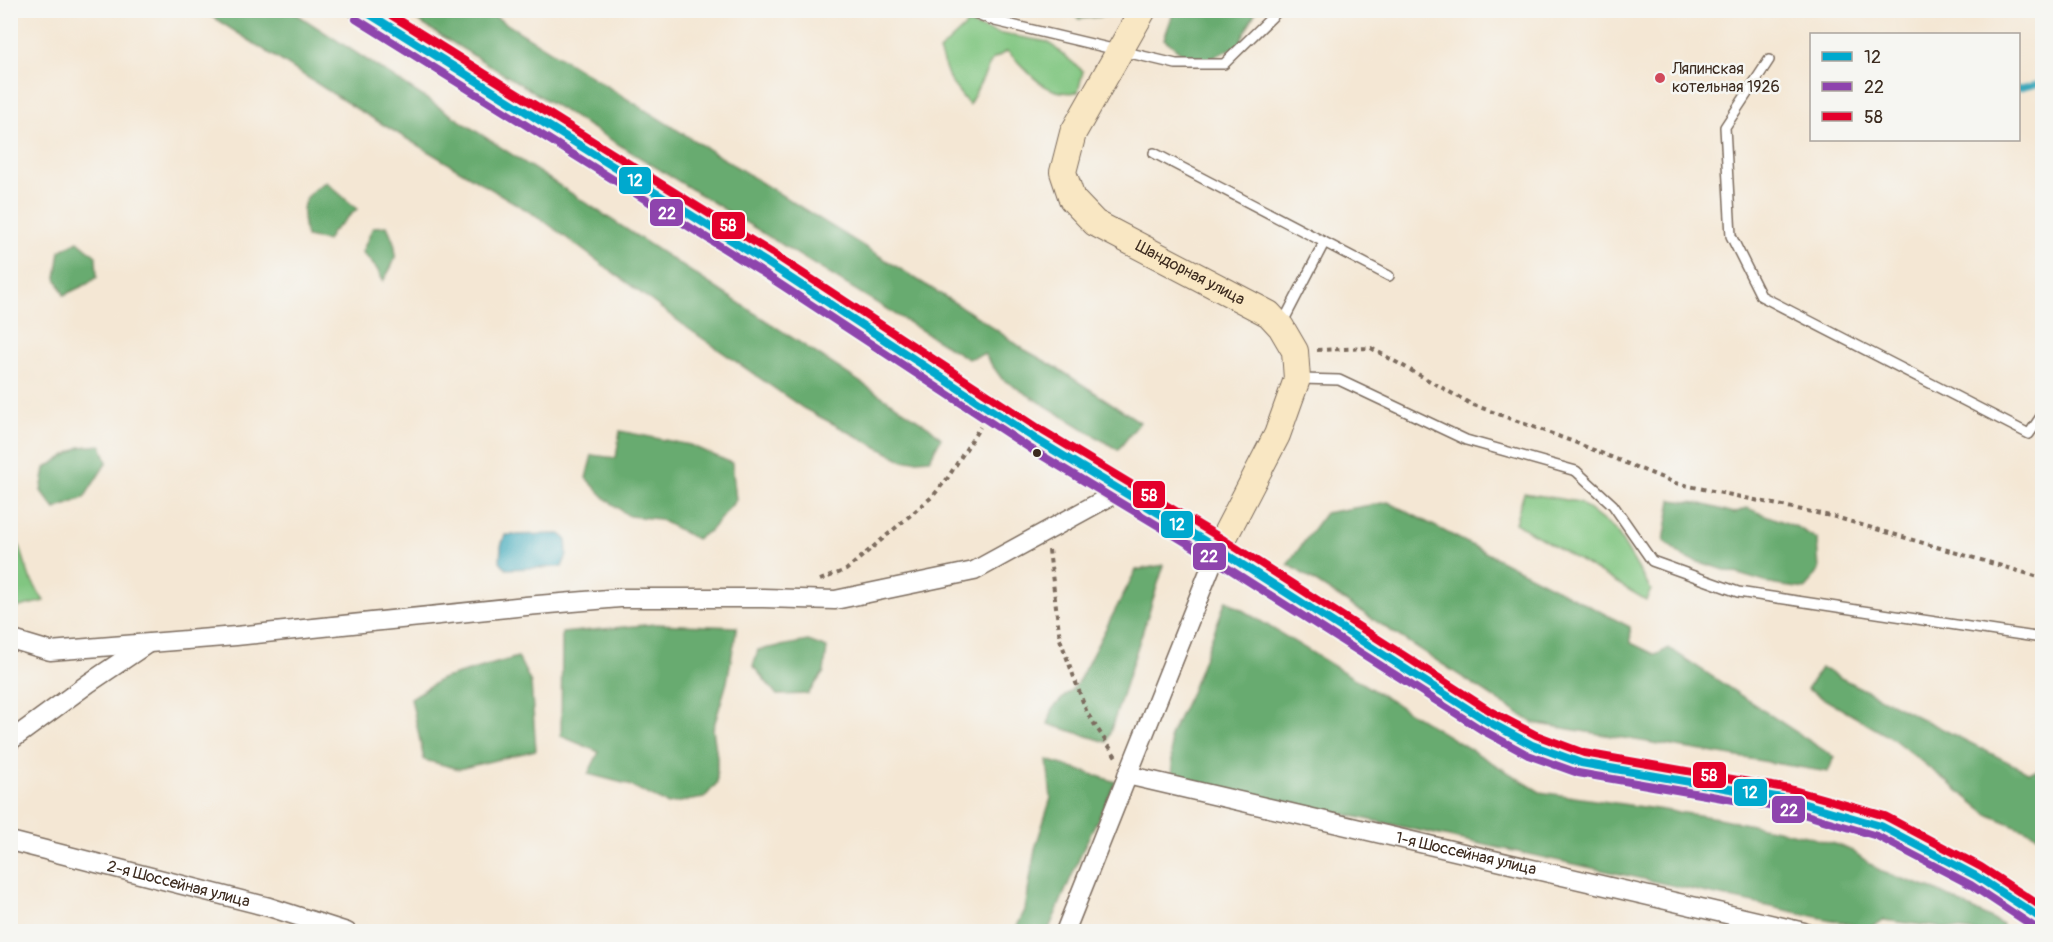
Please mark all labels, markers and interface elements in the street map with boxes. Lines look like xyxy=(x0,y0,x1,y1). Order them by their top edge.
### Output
legend xyxy=(1810,33,2020,141)
text: 12 xyxy=(1864,46,1881,69)
place label: Ляпинская котельная 1926 xyxy=(1671,59,1780,97)
marker: Ляпинская котельная 1926 xyxy=(1653,71,1667,85)
text: 22 xyxy=(1864,76,1884,99)
text: 58 xyxy=(1864,106,1883,129)
line badge: 12 xyxy=(618,166,652,195)
text: 12 xyxy=(627,171,643,191)
line badge: 22 xyxy=(649,198,684,227)
text: 22 xyxy=(658,204,676,224)
line badge: 58 xyxy=(711,211,746,240)
text: 58 xyxy=(720,216,736,236)
street label: Шандорная улица xyxy=(1132,236,1248,310)
unlabelled marker xyxy=(1031,447,1043,459)
line badge: 58 xyxy=(1132,480,1166,509)
text: 58 xyxy=(1141,486,1157,506)
line badge: 12 xyxy=(1160,510,1194,539)
text: 12 xyxy=(1169,515,1185,535)
line badge: 22 xyxy=(1192,542,1227,571)
text: 22 xyxy=(1200,547,1218,567)
line badge: 58 xyxy=(1692,761,1727,789)
text: 58 xyxy=(1701,766,1717,786)
line badge: 12 xyxy=(1733,778,1768,807)
text: 12 xyxy=(1742,783,1758,803)
line badge: 22 xyxy=(1771,795,1806,824)
text: 22 xyxy=(1780,801,1798,821)
street label: 1-я Шоссейная улица xyxy=(1394,828,1538,880)
street label: 2-я Шоссейная улица xyxy=(105,856,252,912)

